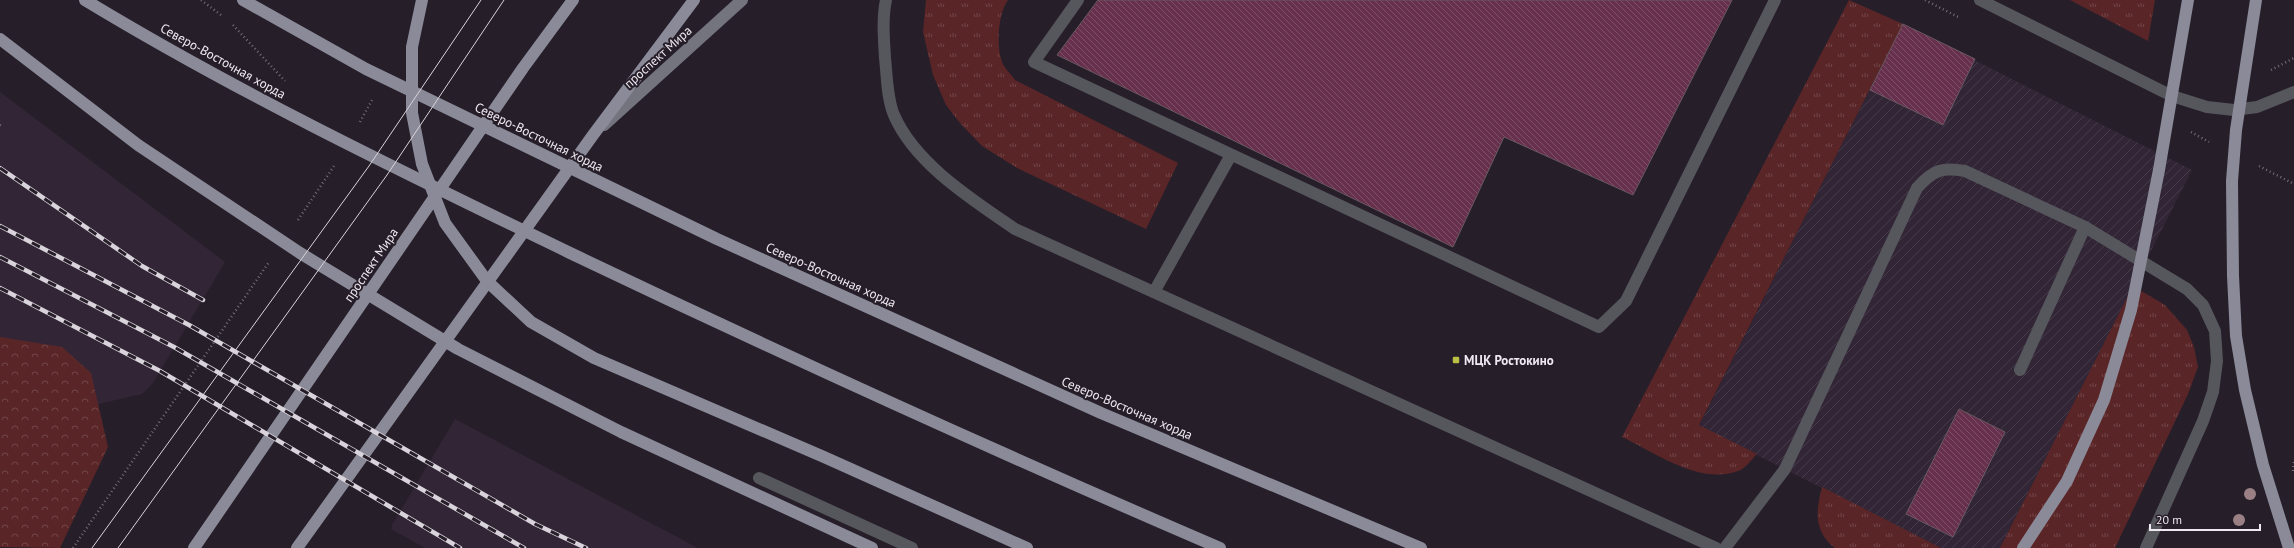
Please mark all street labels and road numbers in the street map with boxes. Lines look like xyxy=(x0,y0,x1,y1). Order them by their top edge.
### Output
street label: Северо-Восточная хорда xyxy=(157,19,289,103)
street label: проспект Мира xyxy=(620,22,696,92)
street label: Северо-Восточная хорда xyxy=(472,98,606,176)
street label: проспект Мира xyxy=(340,225,402,305)
street label: Северо-Восточная хорда xyxy=(763,239,899,311)
street label: Северо-Восточная хорда xyxy=(1059,373,1195,443)

